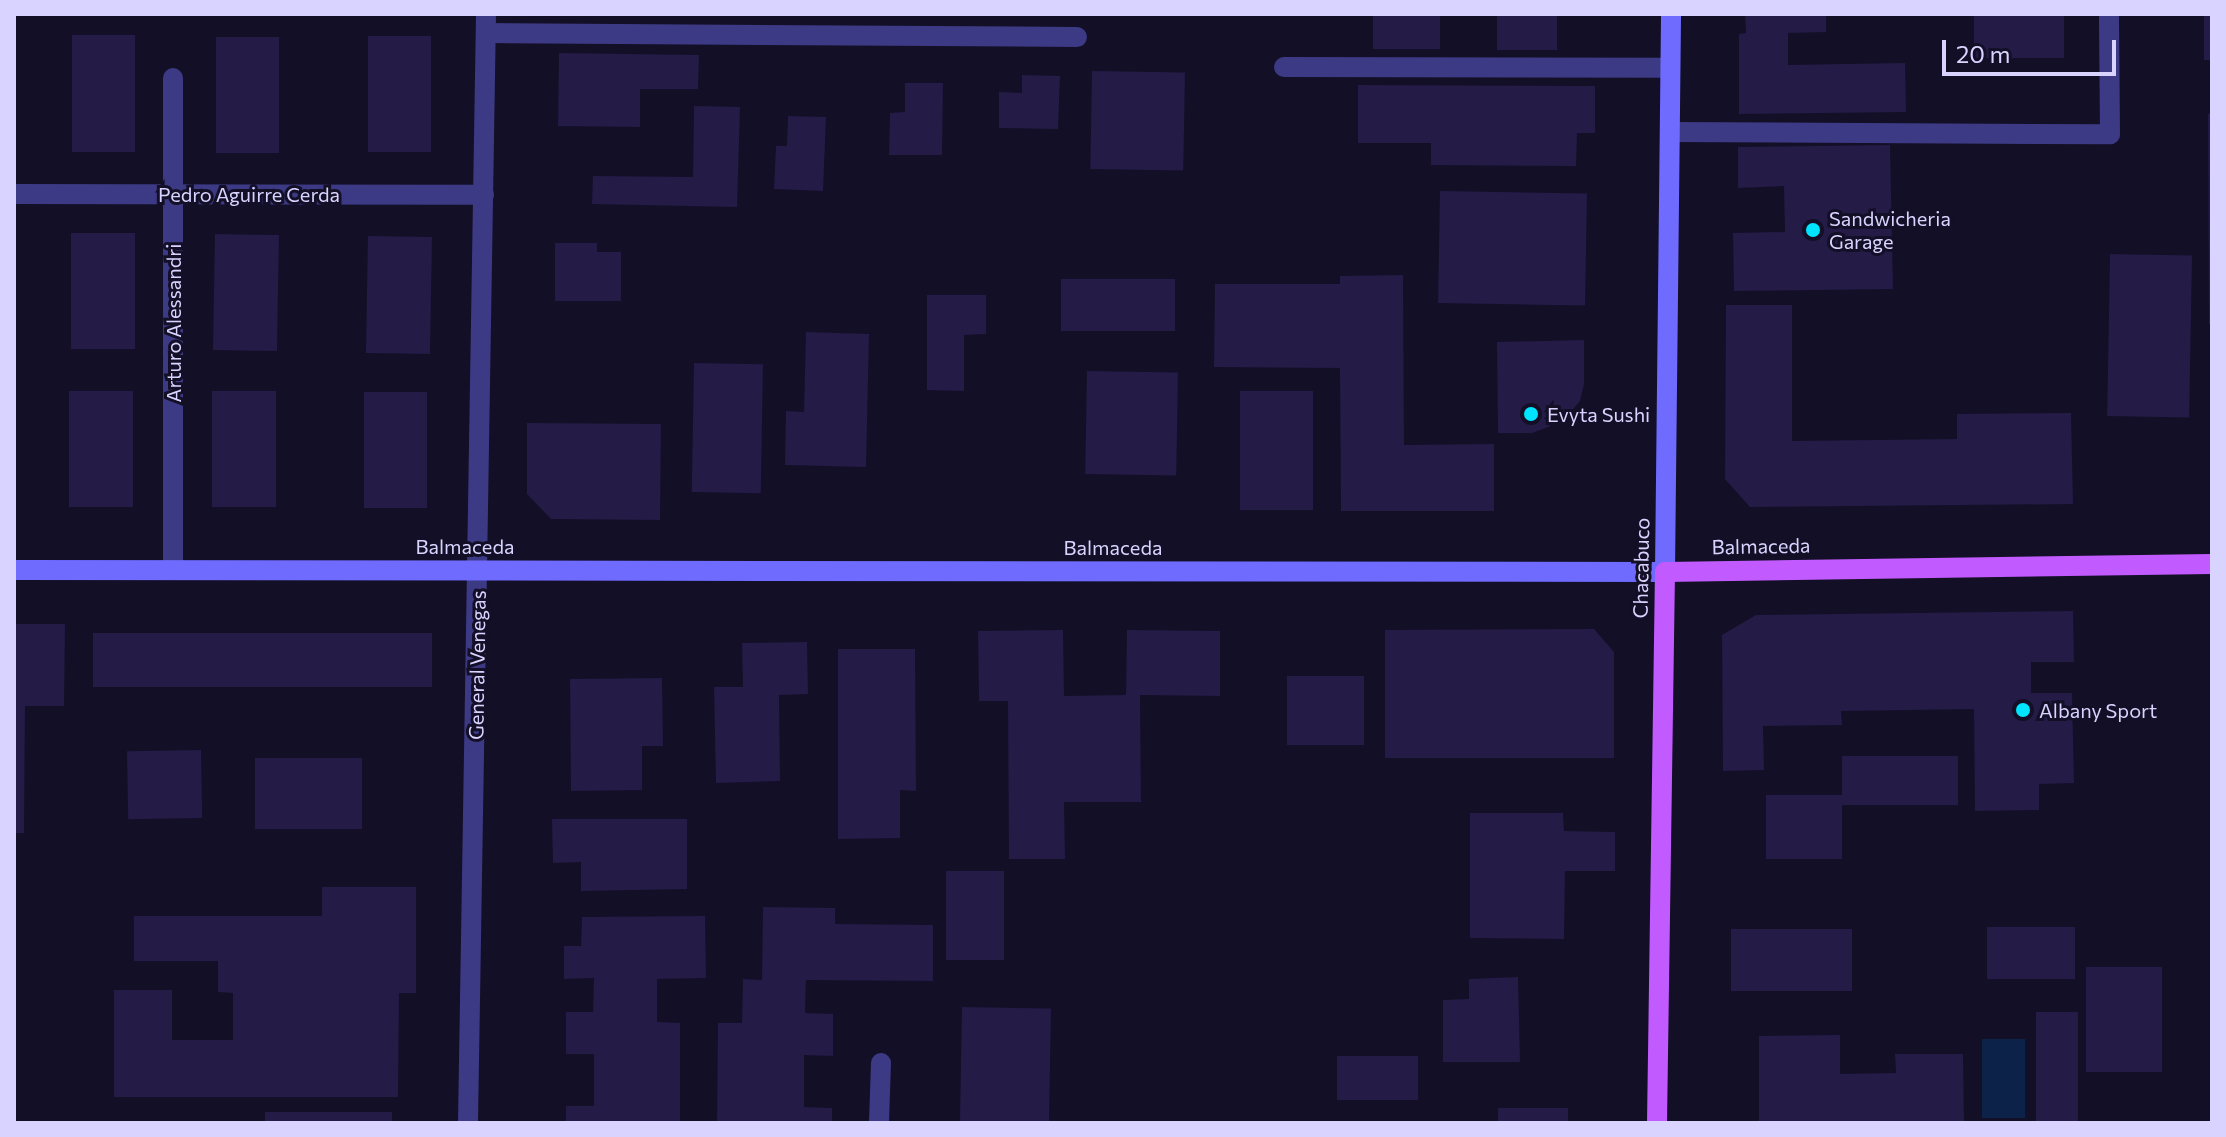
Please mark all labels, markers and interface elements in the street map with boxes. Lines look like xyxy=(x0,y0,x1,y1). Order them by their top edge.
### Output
scale bar xyxy=(1946,24,2120,74)
text: 20 m xyxy=(1956,39,2010,68)
street label: Pedro Aguirre Cerda xyxy=(158,182,340,206)
place label: Sandwicheria Garage xyxy=(1829,206,1951,253)
marker: Sandwicheria Garage xyxy=(1804,221,1822,239)
street label: Arturo Alessandri xyxy=(161,244,185,402)
place label: Evyta Sushi xyxy=(1547,402,1650,426)
marker: Evyta Sushi xyxy=(1522,405,1540,423)
street label: Chacabuco xyxy=(1628,517,1654,619)
street label: Balmaceda xyxy=(1711,533,1811,559)
street label: Balmaceda xyxy=(416,534,514,558)
street label: Balmaceda xyxy=(1064,535,1162,559)
street label: General Venegas xyxy=(464,590,490,740)
place label: Albany Sport xyxy=(2039,698,2157,722)
marker: Albany Sport xyxy=(2014,701,2032,719)

